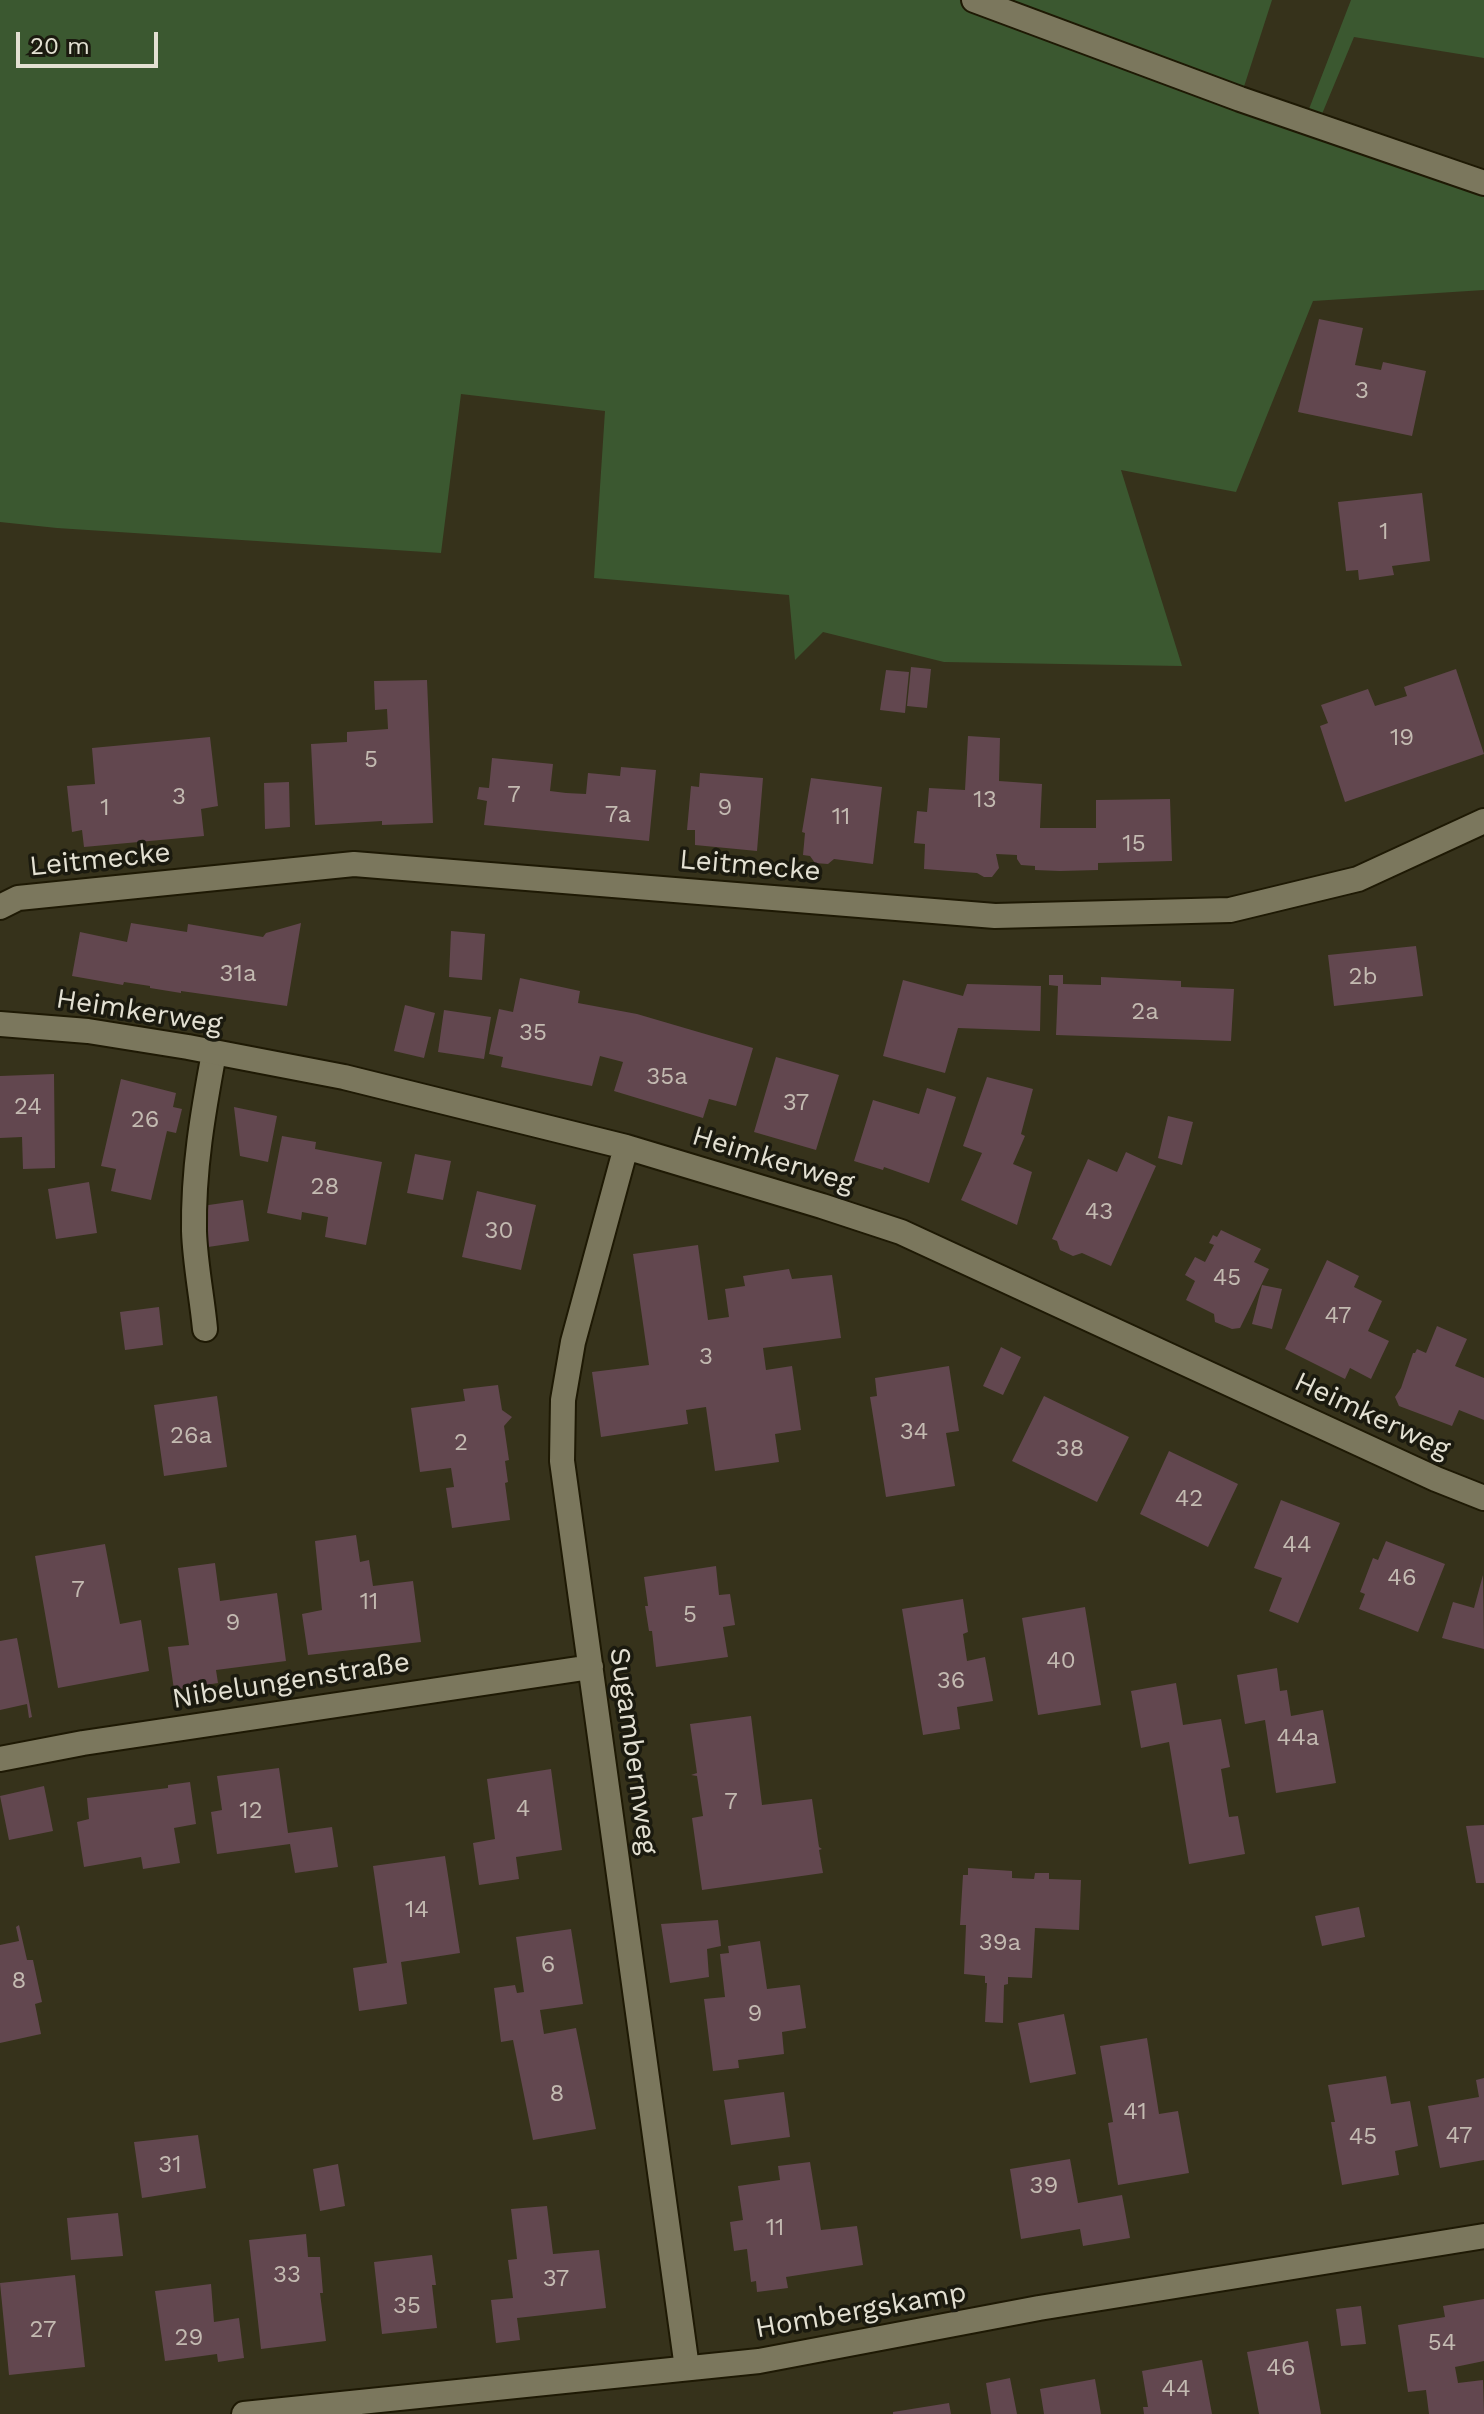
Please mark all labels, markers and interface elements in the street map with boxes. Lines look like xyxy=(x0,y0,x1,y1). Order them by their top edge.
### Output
scale bar xyxy=(20,16,162,66)
text: 20 m xyxy=(30,32,90,60)
house number: 3 xyxy=(1355,377,1369,405)
house number: 1 xyxy=(1379,518,1389,546)
house number: 19 xyxy=(1390,724,1414,752)
house number: 5 xyxy=(364,746,378,774)
house number: 7 xyxy=(507,781,521,809)
house number: 3 xyxy=(172,783,186,811)
house number: 13 xyxy=(973,786,997,814)
house number: 1 xyxy=(100,794,110,822)
house number: 9 xyxy=(718,794,732,822)
house number: 7a xyxy=(605,801,631,829)
house number: 11 xyxy=(832,803,850,831)
house number: 15 xyxy=(1122,830,1146,858)
street label: Leitmecke xyxy=(28,836,172,884)
street label: Leitmecke xyxy=(678,843,822,889)
house number: 31a xyxy=(220,960,256,988)
house number: 2b xyxy=(1348,963,1378,991)
street label: Heimkerweg xyxy=(54,982,224,1042)
house number: 2a xyxy=(1131,998,1159,1026)
house number: 35 xyxy=(519,1019,547,1047)
house number: 35a xyxy=(646,1063,688,1091)
house number: 37 xyxy=(783,1089,809,1117)
house number: 24 xyxy=(14,1093,42,1121)
house number: 26 xyxy=(131,1106,159,1134)
street label: Heimkerweg xyxy=(688,1119,858,1201)
house number: 28 xyxy=(311,1173,339,1201)
house number: 43 xyxy=(1085,1198,1113,1226)
house number: 30 xyxy=(485,1217,513,1245)
house number: 45 xyxy=(1213,1264,1241,1292)
house number: 47 xyxy=(1325,1302,1351,1330)
house number: 3 xyxy=(699,1343,713,1371)
street label: Heimkerweg xyxy=(1289,1365,1455,1467)
house number: 34 xyxy=(900,1418,928,1446)
house number: 26a xyxy=(170,1422,212,1450)
house number: 2 xyxy=(454,1429,468,1457)
house number: 38 xyxy=(1056,1435,1084,1463)
house number: 42 xyxy=(1175,1485,1203,1513)
house number: 44 xyxy=(1282,1531,1312,1559)
house number: 46 xyxy=(1387,1564,1417,1592)
house number: 7 xyxy=(71,1576,85,1604)
house number: 11 xyxy=(360,1588,378,1616)
house number: 5 xyxy=(683,1601,697,1629)
house number: 9 xyxy=(226,1609,240,1637)
street label: Sugambernweg xyxy=(602,1645,664,1857)
street label: Nibelungenstraße xyxy=(170,1646,412,1716)
house number: 40 xyxy=(1046,1647,1076,1675)
house number: 36 xyxy=(937,1667,965,1695)
house number: 44a xyxy=(1277,1724,1319,1752)
house number: 7 xyxy=(724,1788,738,1816)
house number: 4 xyxy=(516,1795,530,1823)
house number: 12 xyxy=(239,1797,263,1825)
house number: 14 xyxy=(405,1896,429,1924)
house number: 39a xyxy=(979,1929,1021,1957)
house number: 6 xyxy=(541,1951,555,1979)
house number: 8 xyxy=(12,1967,26,1995)
house number: 9 xyxy=(748,2000,762,2028)
house number: 8 xyxy=(550,2080,564,2108)
house number: 41 xyxy=(1123,2098,1147,2126)
house number: 47 xyxy=(1446,2122,1472,2150)
house number: 45 xyxy=(1349,2123,1377,2151)
house number: 31 xyxy=(158,2151,182,2179)
house number: 39 xyxy=(1030,2172,1058,2200)
house number: 11 xyxy=(766,2214,784,2242)
house number: 33 xyxy=(273,2261,301,2289)
house number: 37 xyxy=(543,2265,569,2293)
street label: Hombergskamp xyxy=(753,2276,969,2346)
house number: 35 xyxy=(393,2292,421,2320)
house number: 27 xyxy=(30,2316,56,2344)
house number: 29 xyxy=(175,2324,203,2352)
house number: 54 xyxy=(1428,2329,1456,2357)
house number: 46 xyxy=(1266,2354,1296,2382)
house number: 44 xyxy=(1161,2375,1191,2403)

